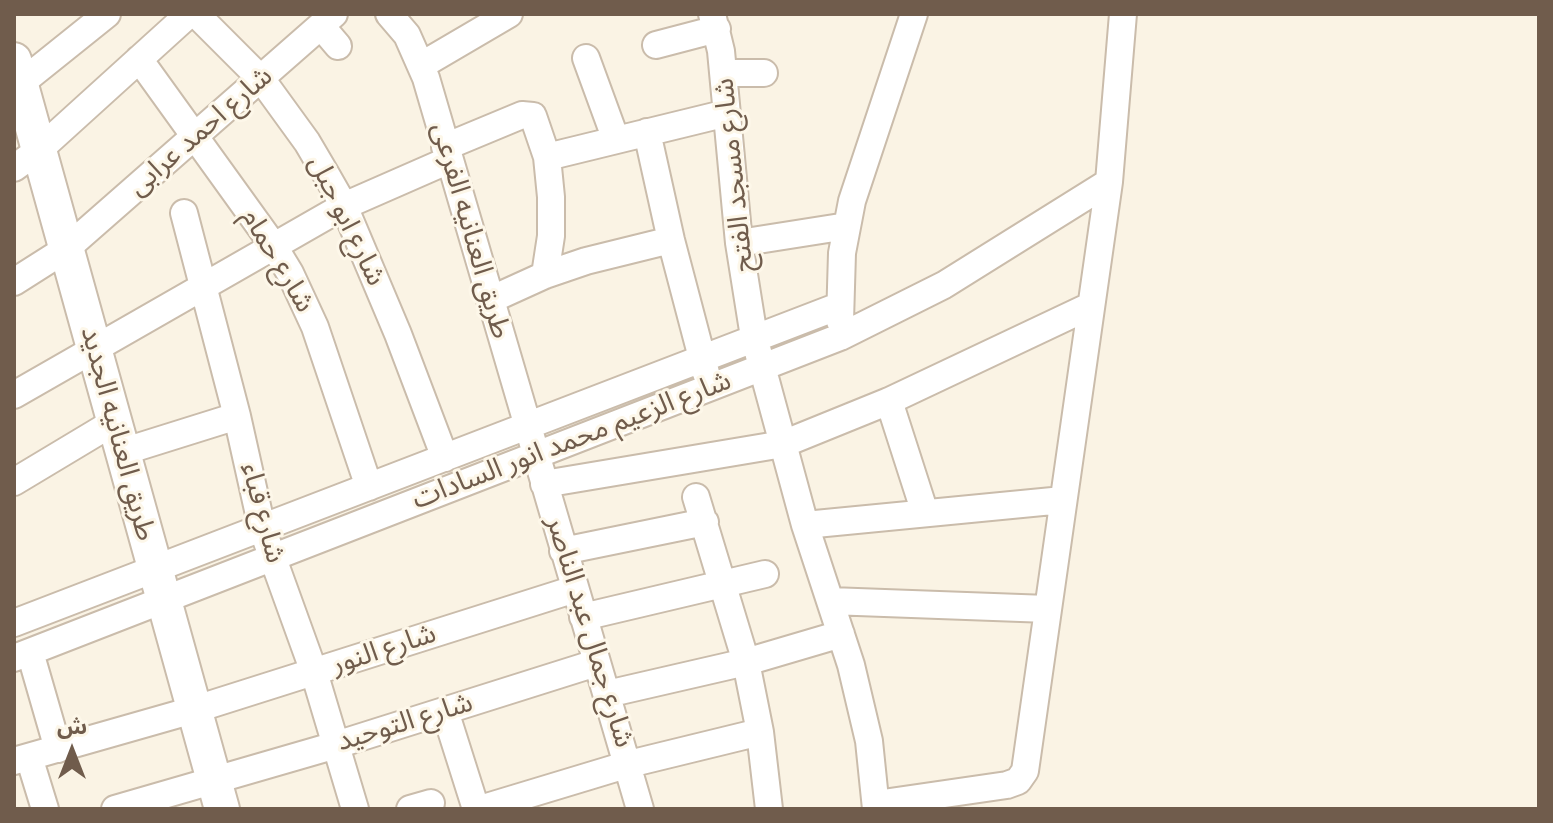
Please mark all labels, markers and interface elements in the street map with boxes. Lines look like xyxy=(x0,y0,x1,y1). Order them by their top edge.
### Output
street label: شارع احمد عرابى xyxy=(122,60,280,204)
street label: شارع مسجد الفتح xyxy=(708,77,762,273)
street label: طريق العنانيه الفرعى xyxy=(423,119,517,343)
street label: شارع ابو جبل xyxy=(300,150,392,292)
street label: شارع حمام xyxy=(233,203,321,319)
street label: طريق العنانيه الجديد xyxy=(72,323,162,545)
street label: شارع الزعيم محمد انور السادات xyxy=(408,365,736,517)
street label: شارع قباء xyxy=(233,459,291,567)
street label: شارع جمال عبد الناصر xyxy=(538,512,640,752)
street label: شارع النور xyxy=(328,617,440,683)
street label: شارع التوحيد xyxy=(333,686,477,760)
north arrow xyxy=(32,711,112,791)
text: ش xyxy=(57,713,87,740)

